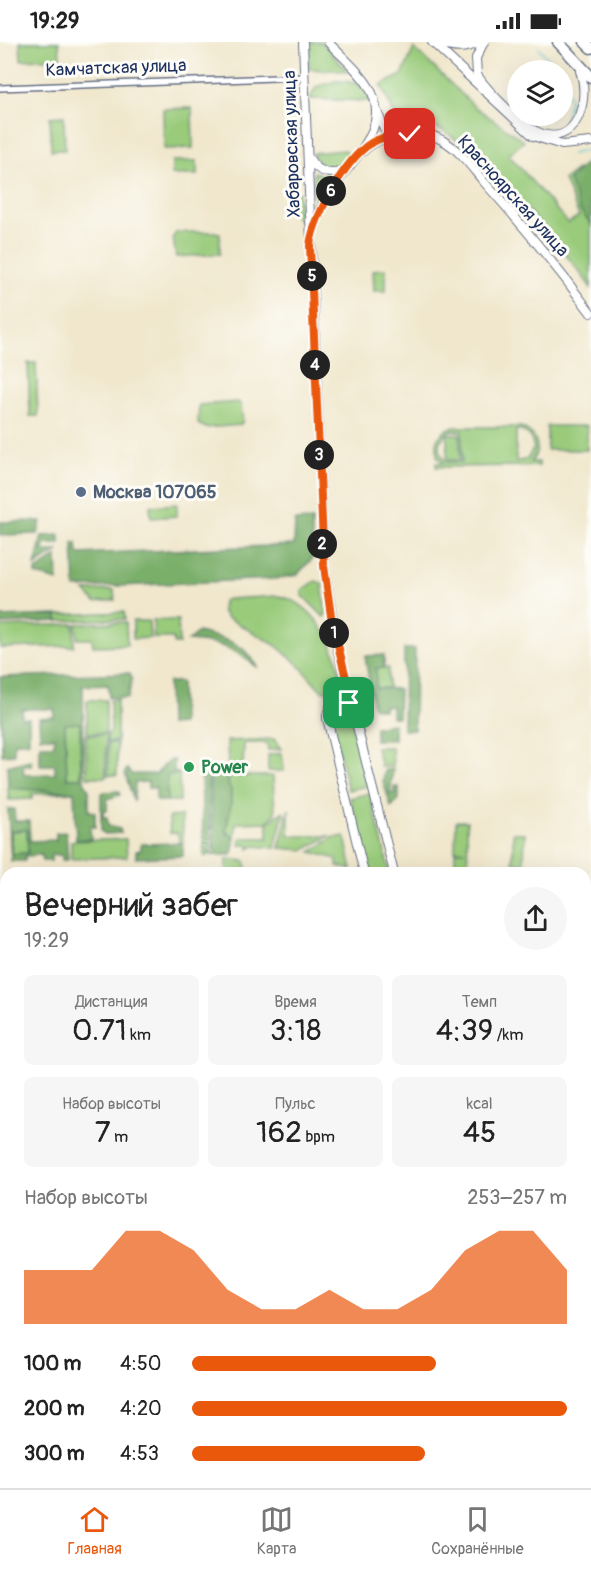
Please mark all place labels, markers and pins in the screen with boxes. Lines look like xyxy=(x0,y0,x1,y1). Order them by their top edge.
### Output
pin xyxy=(384,108,435,159)
pin: 6 xyxy=(316,176,346,206)
pin: 5 xyxy=(297,261,327,291)
pin: 4 xyxy=(300,350,330,380)
pin: 3 xyxy=(304,440,334,470)
place label: Москва 107065 xyxy=(93,481,217,504)
marker: Москва 107065 xyxy=(74,485,88,499)
pin: 2 xyxy=(307,529,337,559)
pin: 1 xyxy=(319,618,349,648)
pin xyxy=(323,677,374,728)
place label: Power xyxy=(201,756,248,779)
marker: Power xyxy=(182,760,196,774)

